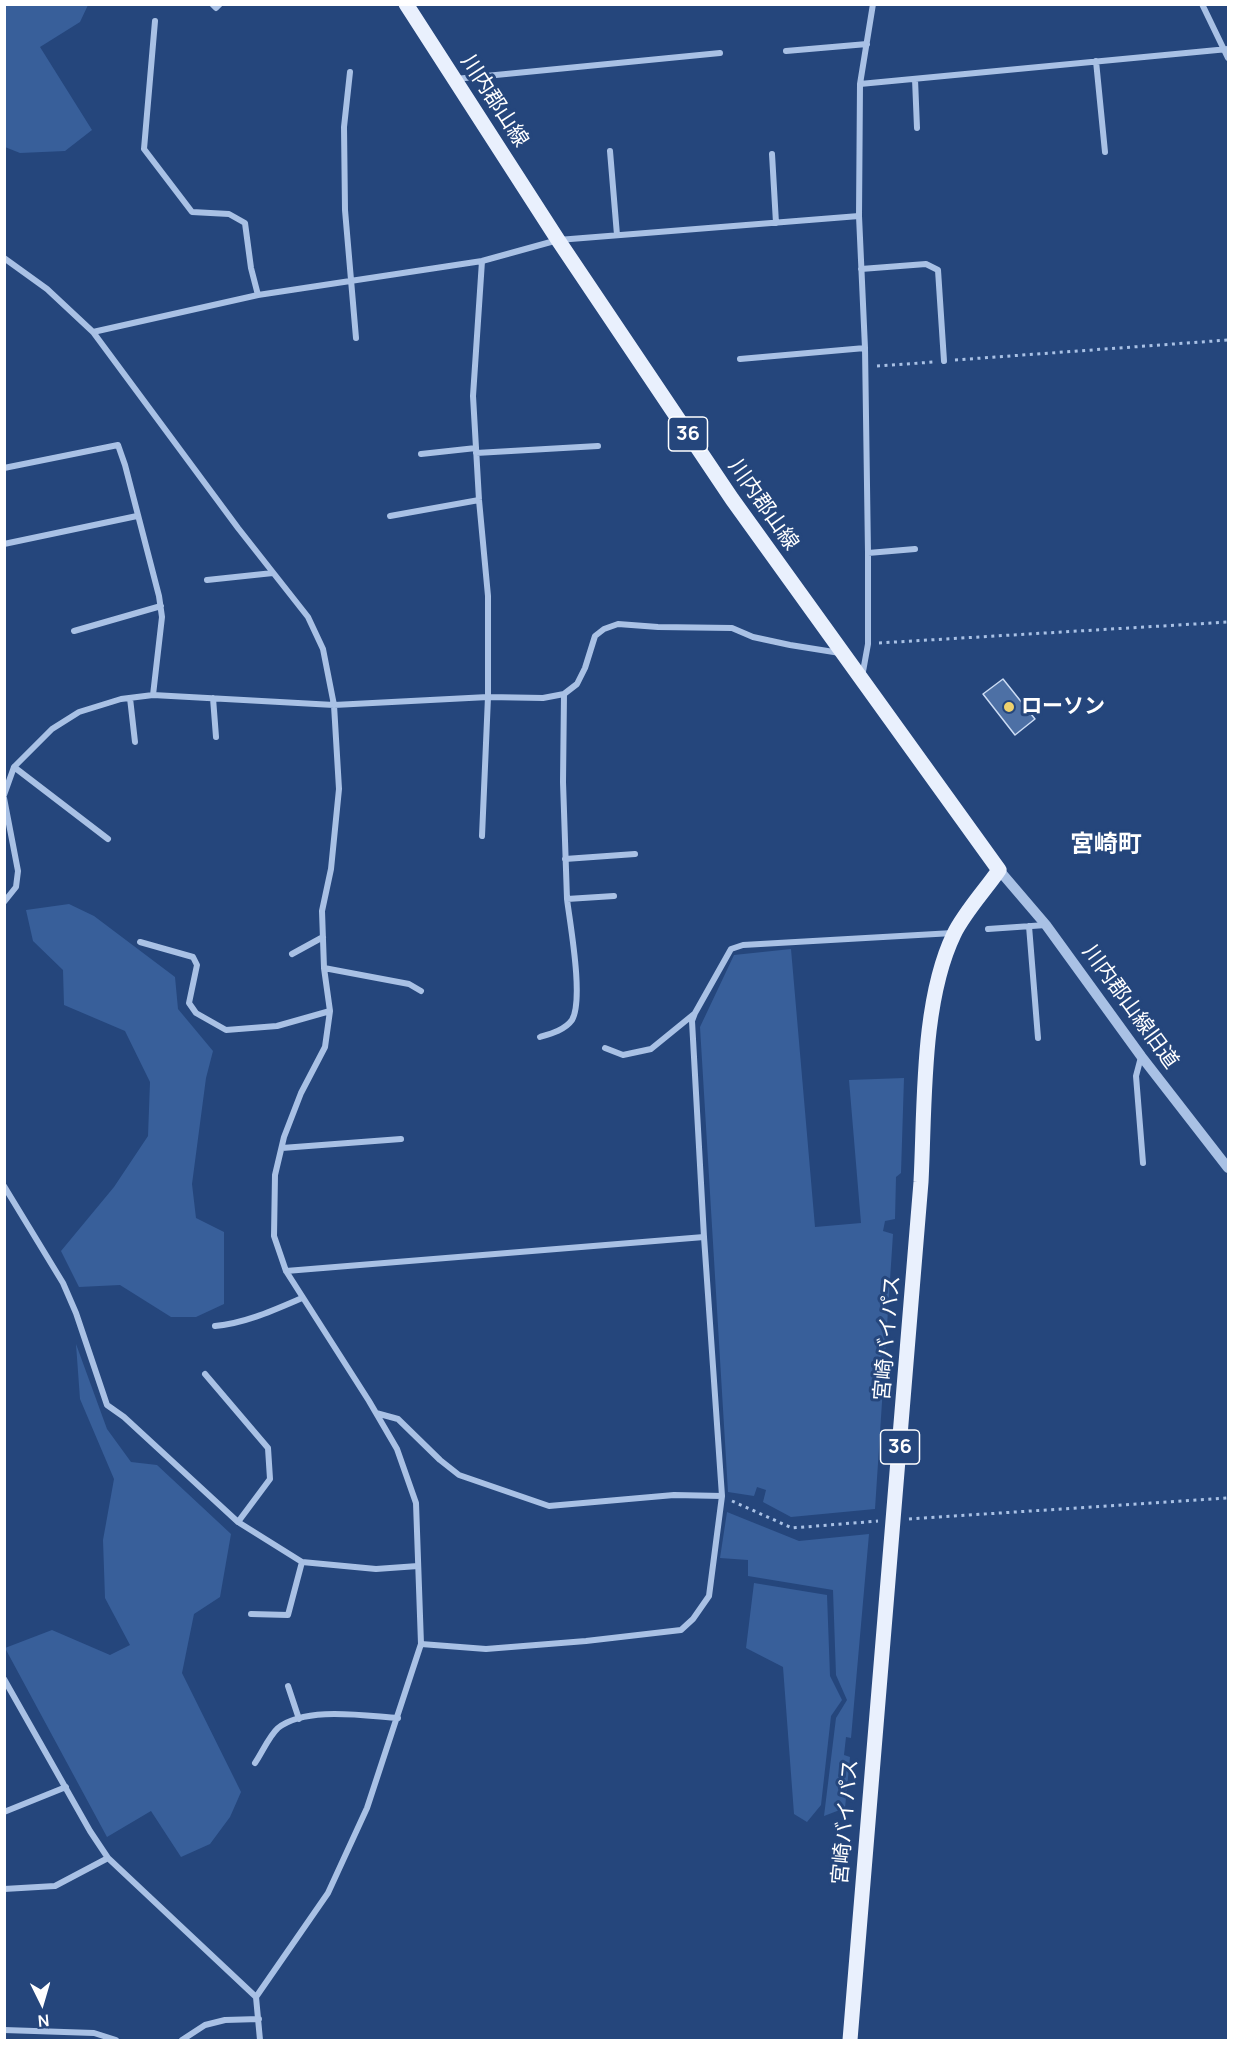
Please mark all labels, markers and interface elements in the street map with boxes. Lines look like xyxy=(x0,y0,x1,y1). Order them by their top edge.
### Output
street label: 川内郡山線 xyxy=(455,50,533,152)
road number: 36 xyxy=(668,417,708,451)
street label: 川内郡山線 xyxy=(723,455,803,555)
place label: ローソン xyxy=(1021,694,1105,720)
marker: ローソン xyxy=(1002,700,1016,714)
district label: 宮崎町 xyxy=(1070,831,1142,859)
street label: 川内郡山線旧道 xyxy=(1077,940,1183,1074)
street label: 宮崎バイパス xyxy=(870,1274,906,1402)
road number: 36 xyxy=(880,1430,920,1464)
street label: 宮崎バイパス xyxy=(828,1758,864,1886)
north arrow xyxy=(12,1973,72,2033)
text: N xyxy=(37,2009,50,2032)

